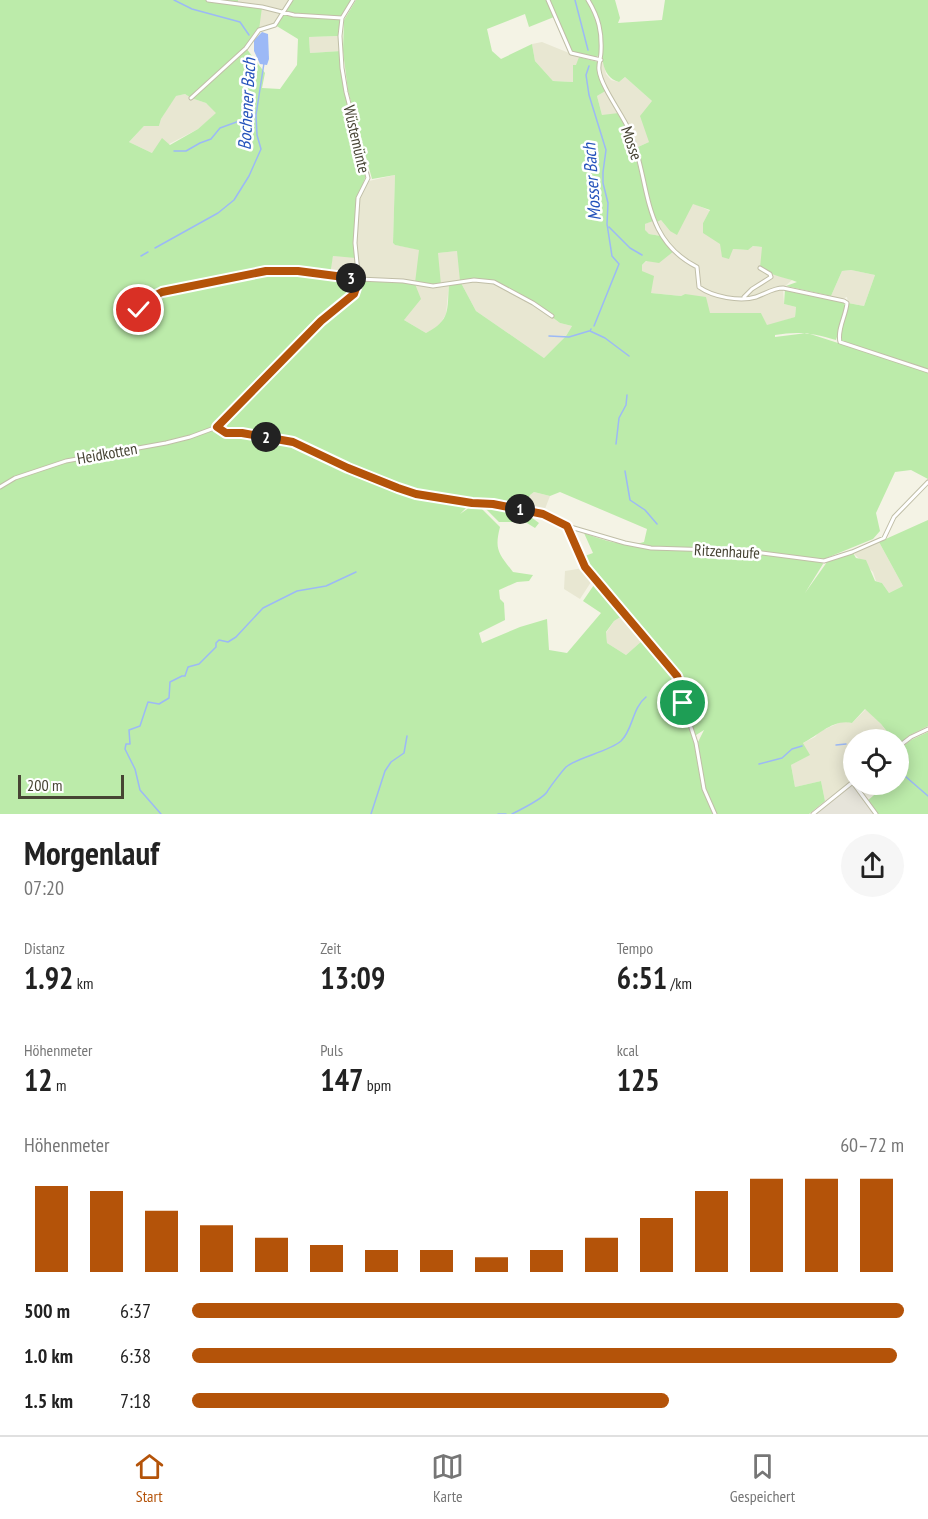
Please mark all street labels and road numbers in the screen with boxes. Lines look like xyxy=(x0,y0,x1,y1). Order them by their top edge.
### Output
street label: Wüstemünte xyxy=(340,103,374,175)
street label: Mosse xyxy=(617,123,647,163)
street label: Heidkotten xyxy=(75,438,139,468)
street label: Ritzenhaufe xyxy=(694,539,760,563)

